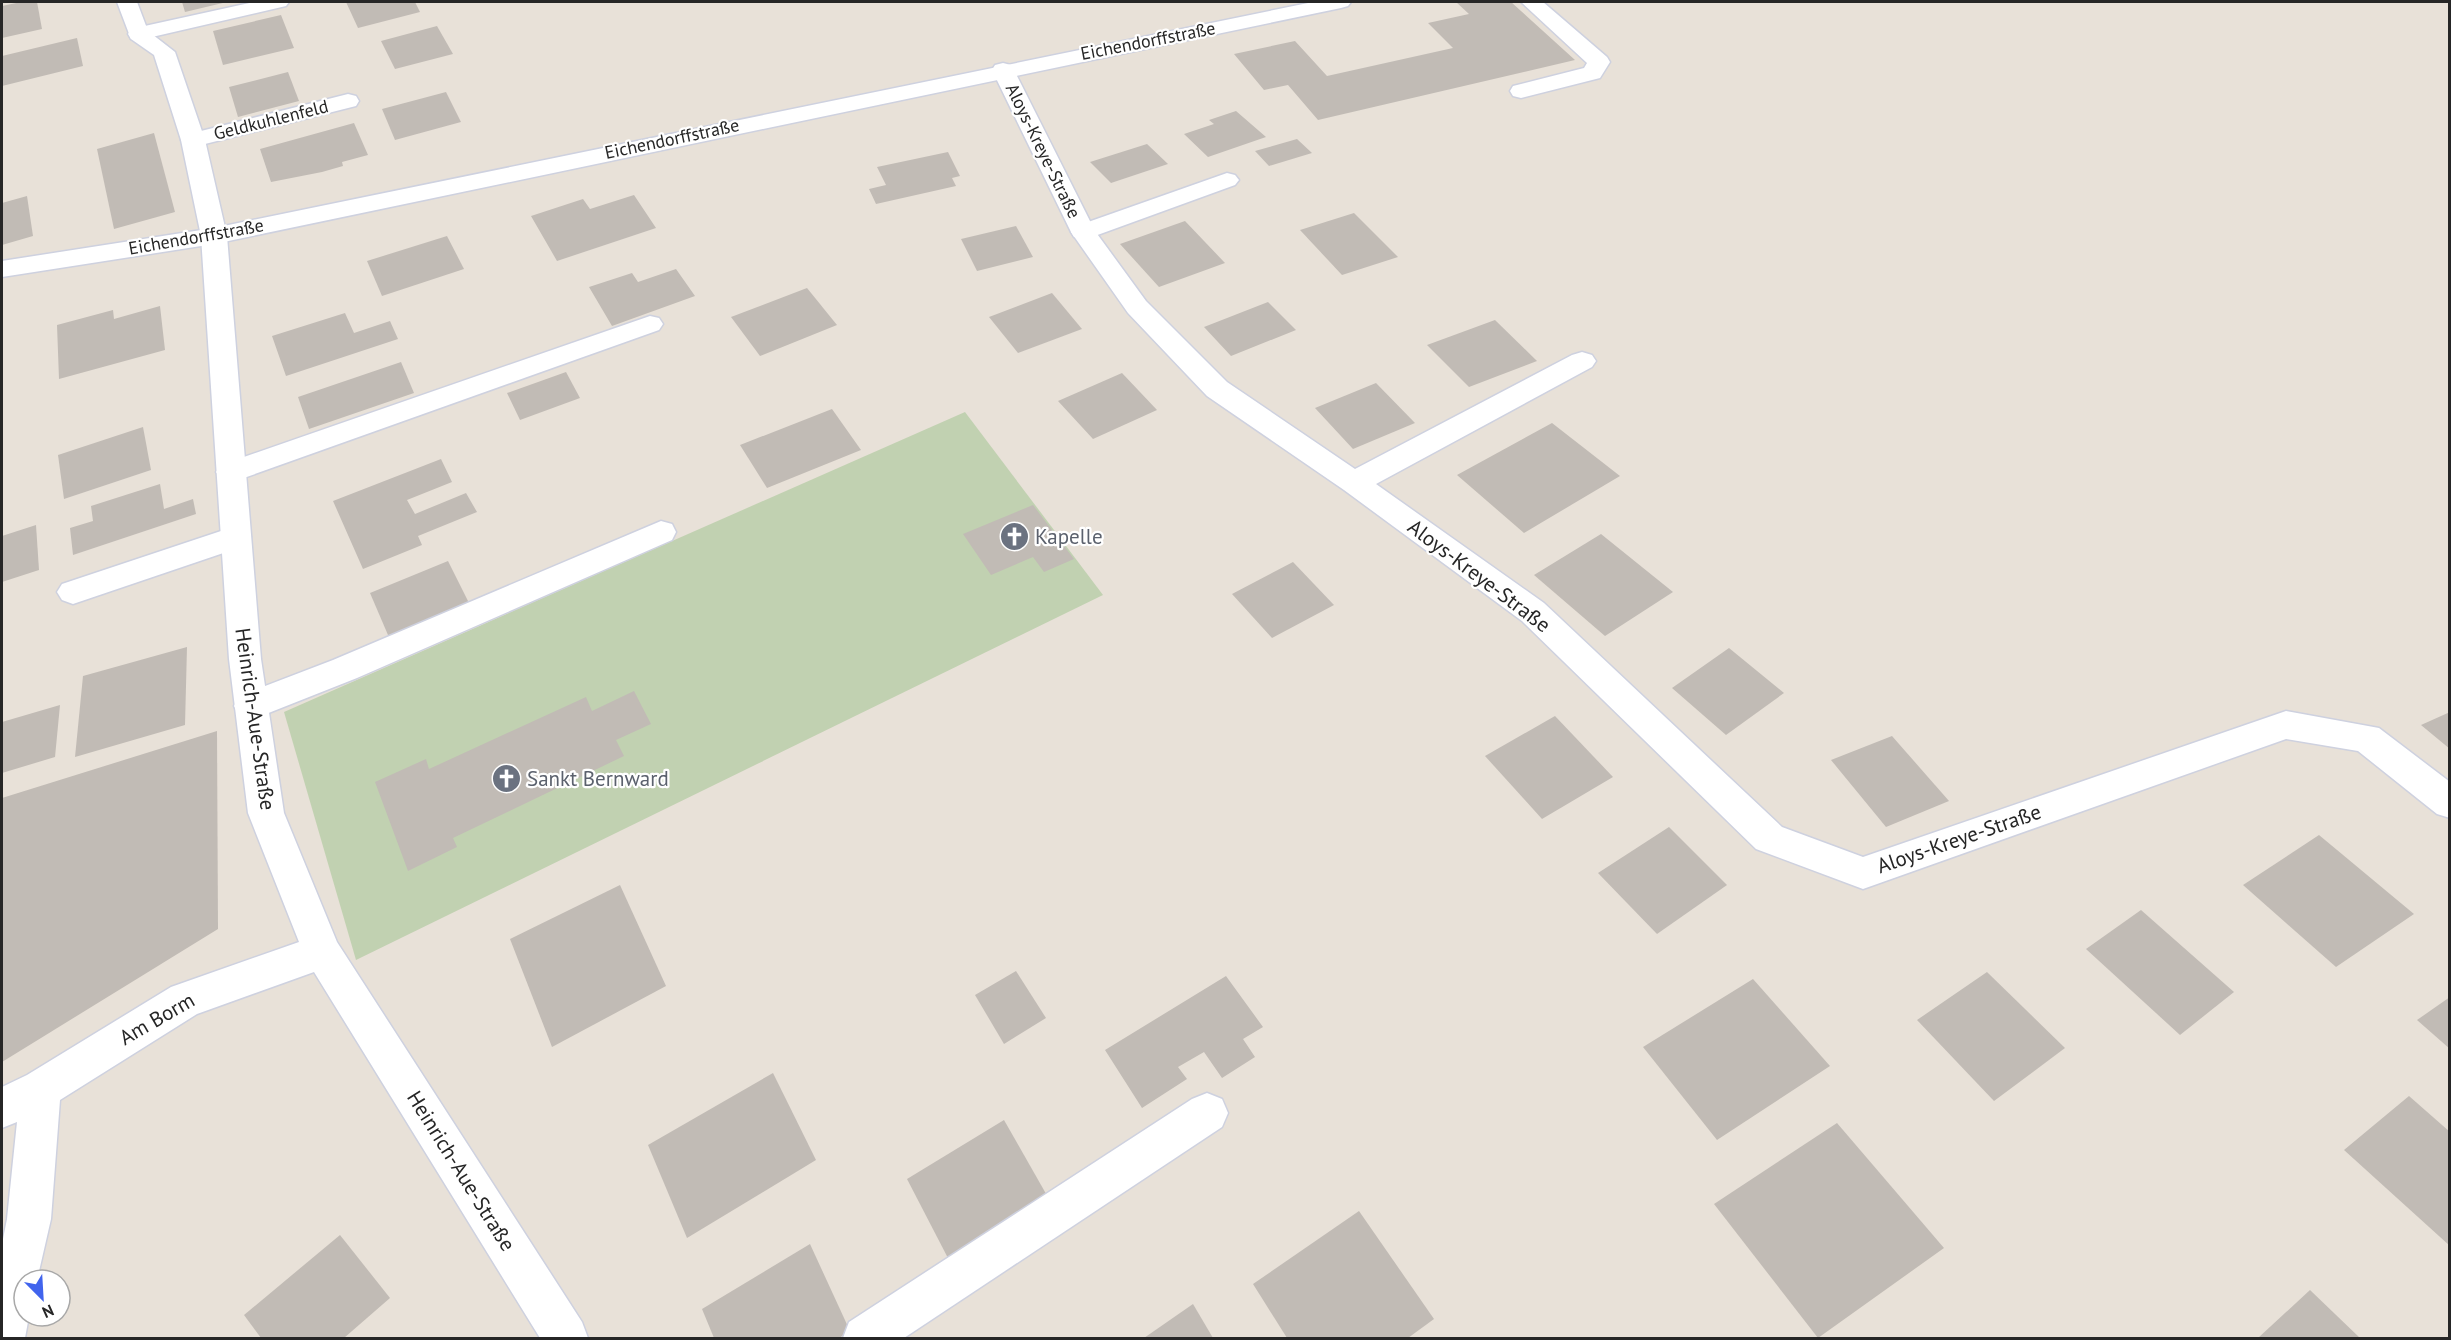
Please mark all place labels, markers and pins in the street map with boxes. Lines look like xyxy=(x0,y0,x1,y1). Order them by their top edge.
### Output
church icon: Kapelle xyxy=(998,521,1030,553)
place label: Kapelle xyxy=(1035,523,1103,550)
church icon: Sankt Bernward xyxy=(490,763,522,795)
place label: Sankt Bernward xyxy=(527,765,669,792)

